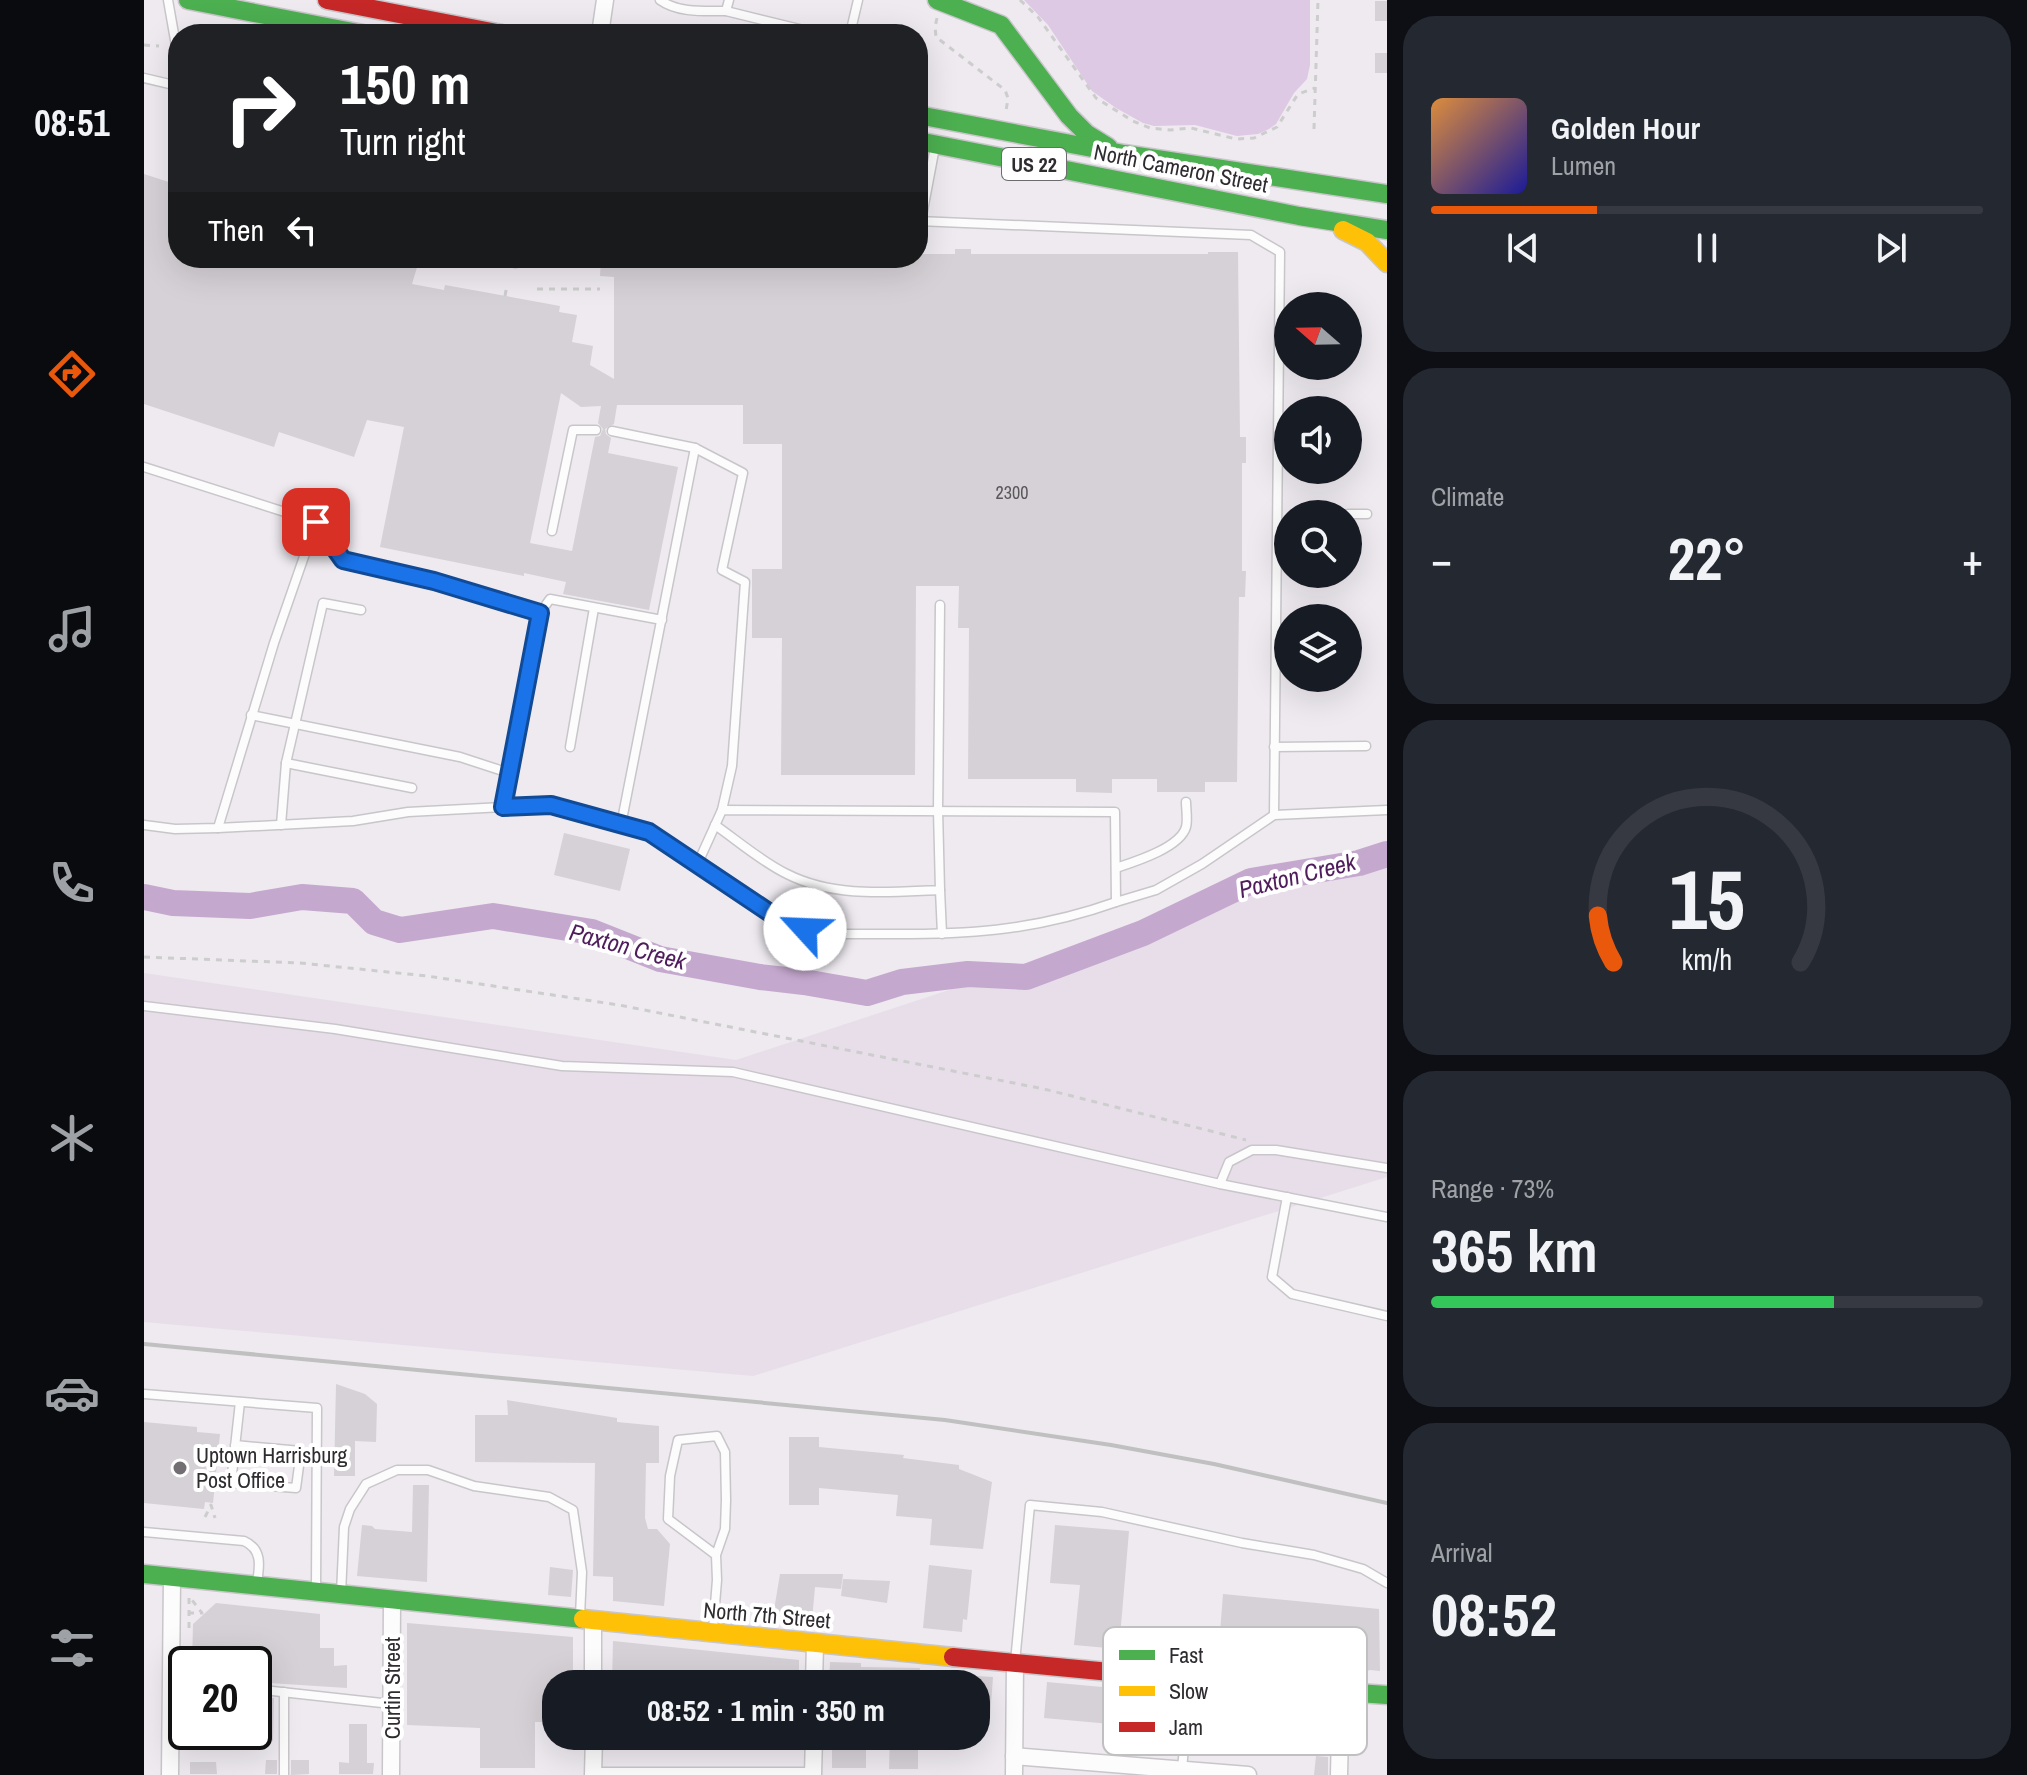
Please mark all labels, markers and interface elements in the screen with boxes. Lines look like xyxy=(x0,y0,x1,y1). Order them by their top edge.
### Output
text: 150 m xyxy=(340,46,470,121)
icon: right xyxy=(208,56,312,160)
text: 08:51 xyxy=(34,99,110,147)
text: Golden Hour xyxy=(1551,108,1700,148)
text: Turn right xyxy=(340,118,465,166)
street label: North Cameron Street xyxy=(1092,136,1270,200)
road number: US 22 xyxy=(1002,148,1066,180)
text: Lumen xyxy=(1551,148,1616,183)
icon: left xyxy=(280,208,324,252)
text: Then xyxy=(208,210,264,250)
icon: previous xyxy=(1501,226,1545,270)
icon: pause xyxy=(1685,226,1729,270)
icon: next xyxy=(1869,226,1913,270)
north arrow xyxy=(1274,292,1362,380)
map controls xyxy=(1274,292,1362,692)
icon: directions xyxy=(44,346,100,402)
button: sound xyxy=(1274,396,1362,484)
text: Climate xyxy=(1431,479,1504,514)
house number: 2300 xyxy=(996,480,1028,505)
pin xyxy=(282,488,350,556)
icon: arrive xyxy=(294,500,338,544)
button: search xyxy=(1274,500,1362,588)
text: 22° xyxy=(1668,518,1746,599)
text: − xyxy=(1431,529,1452,589)
text: + xyxy=(1962,529,1983,589)
icon: music xyxy=(44,601,100,657)
button: layers xyxy=(1274,604,1362,692)
text: 15 xyxy=(1669,843,1745,955)
water label: Paxton Creek xyxy=(1235,845,1360,905)
icon: phone xyxy=(44,855,100,911)
position arrow xyxy=(763,887,847,971)
water label: Paxton Creek xyxy=(566,915,691,977)
text: km/h xyxy=(1682,941,1732,980)
icon: climate xyxy=(44,1110,100,1166)
text: Range · 73% xyxy=(1431,1171,1554,1206)
text: 365 km xyxy=(1431,1210,1598,1291)
icon: car xyxy=(44,1365,100,1421)
place label: Uptown Harrisburg Post Office xyxy=(196,1440,347,1495)
marker: Uptown Harrisburg Post Office xyxy=(171,1459,189,1477)
text: Arrival xyxy=(1431,1535,1493,1570)
text: 08:52 xyxy=(1431,1574,1557,1655)
street label: North 7th Street xyxy=(702,1595,832,1635)
icon: filters xyxy=(44,1620,100,1676)
legend xyxy=(1103,1627,1367,1755)
street label: Curtin Street xyxy=(377,1637,407,1739)
text: Fast xyxy=(1169,1640,1203,1670)
speed limit sign: 20 xyxy=(168,1646,272,1750)
text: Slow xyxy=(1169,1676,1208,1706)
text: 08:52 · 1 min · 350 m xyxy=(647,1690,885,1730)
text: Jam xyxy=(1169,1712,1203,1742)

